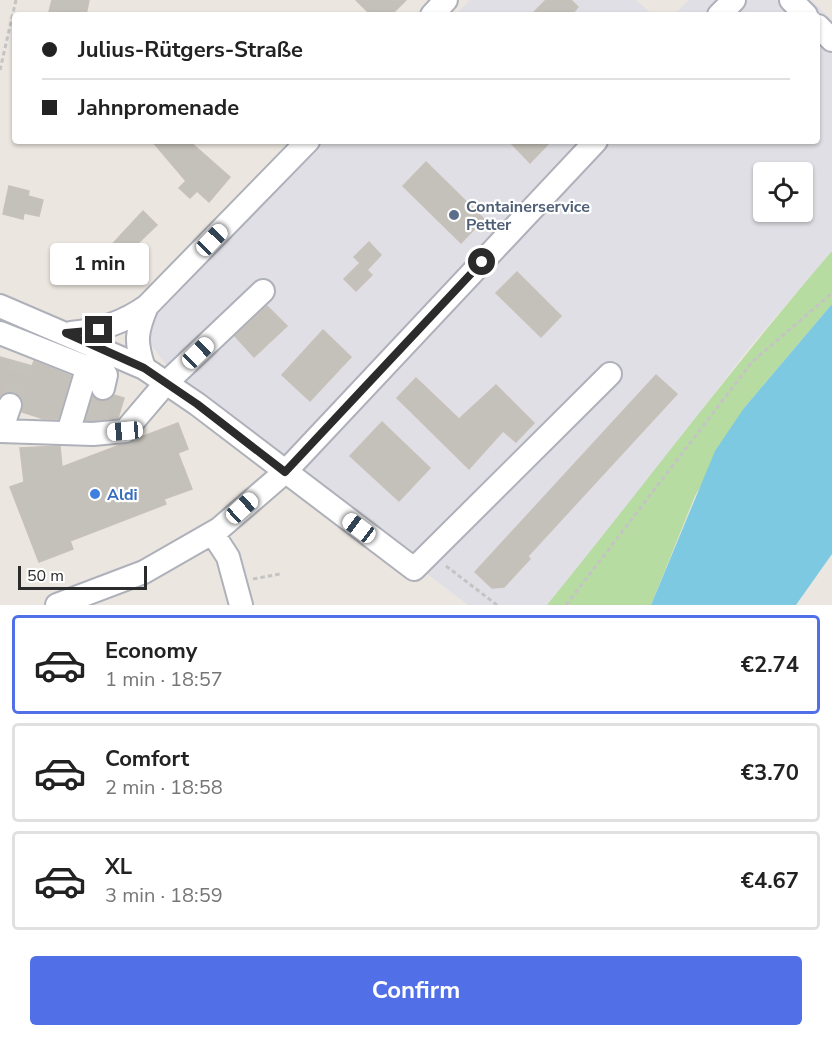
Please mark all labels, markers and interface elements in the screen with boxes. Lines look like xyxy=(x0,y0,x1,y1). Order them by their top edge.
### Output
text: Julius-Rütgers-Straße xyxy=(78,35,303,65)
text: Jahnpromenade xyxy=(78,93,239,123)
map controls xyxy=(753,162,813,222)
button: locate xyxy=(753,162,813,222)
place label: Containerservice Petter xyxy=(466,196,590,236)
marker: Containerservice Petter xyxy=(447,208,461,222)
car xyxy=(193,221,231,259)
callout: 1 min xyxy=(50,243,148,285)
route start xyxy=(468,248,495,275)
text: 1 min xyxy=(74,250,125,277)
route end xyxy=(85,316,112,343)
car xyxy=(179,334,217,372)
car xyxy=(106,420,144,442)
place label: Aldi xyxy=(107,484,138,506)
marker: Aldi xyxy=(88,487,102,501)
car xyxy=(223,489,261,527)
car xyxy=(339,510,379,546)
scale bar xyxy=(18,563,147,590)
text: 50 m xyxy=(27,565,64,587)
text: Economy xyxy=(105,636,197,666)
icon: car xyxy=(33,638,87,692)
text: €2.74 xyxy=(741,650,799,680)
text: 1 min · 18:57 xyxy=(105,666,223,693)
text: Comfort xyxy=(105,744,189,774)
icon: car xyxy=(33,746,87,800)
text: €3.70 xyxy=(741,758,799,788)
text: 2 min · 18:58 xyxy=(105,774,223,801)
text: XL xyxy=(105,852,132,882)
icon: car xyxy=(33,854,87,908)
text: €4.67 xyxy=(741,866,799,896)
text: 3 min · 18:59 xyxy=(105,882,223,909)
button: Confirm xyxy=(30,956,802,1025)

